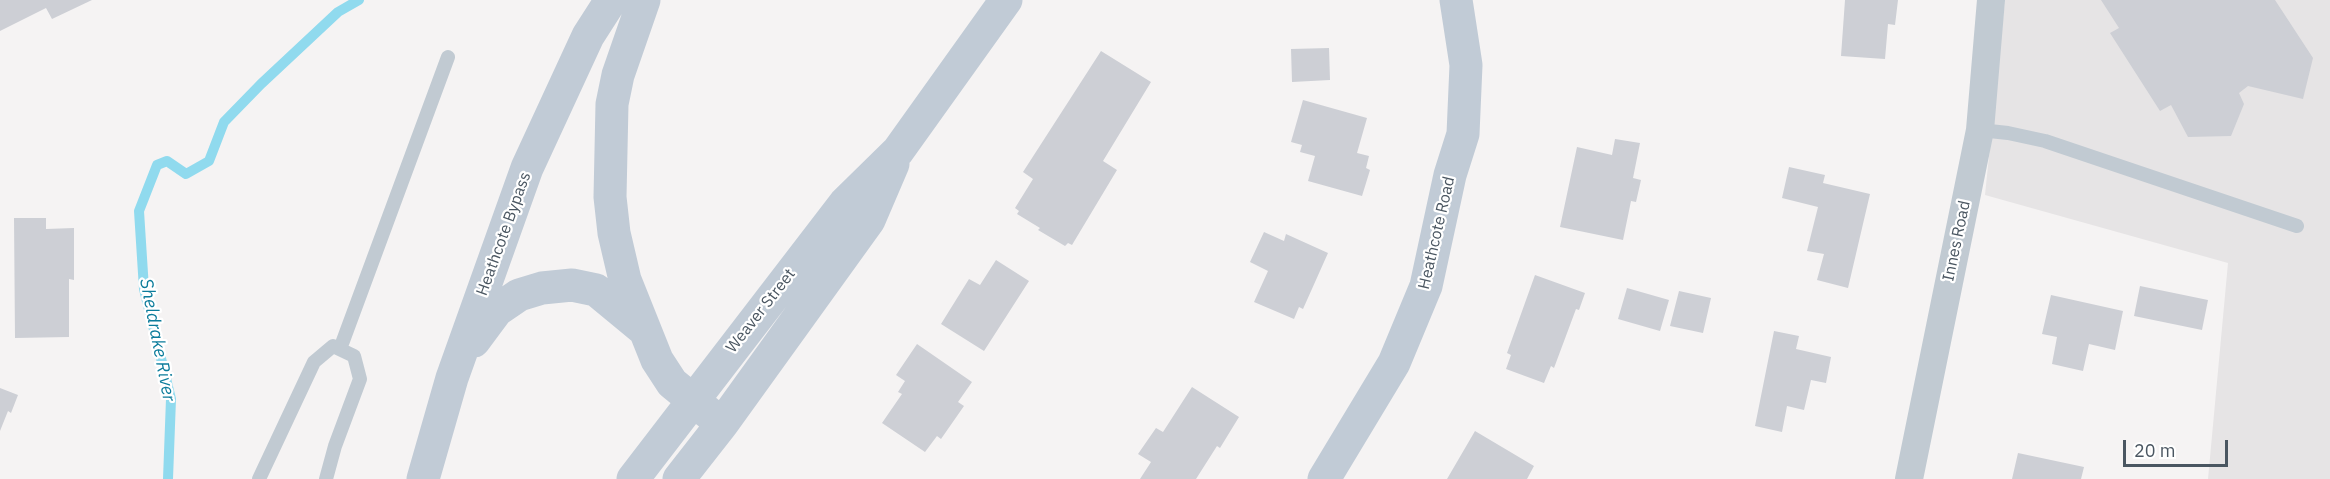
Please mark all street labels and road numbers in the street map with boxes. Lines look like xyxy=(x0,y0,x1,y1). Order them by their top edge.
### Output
street label: Heathcote Bypass xyxy=(473,170,535,298)
street label: Heathcote Road xyxy=(1415,175,1459,291)
street label: Innes Road xyxy=(1939,199,1975,283)
street label: Weaver Street xyxy=(722,265,800,357)

